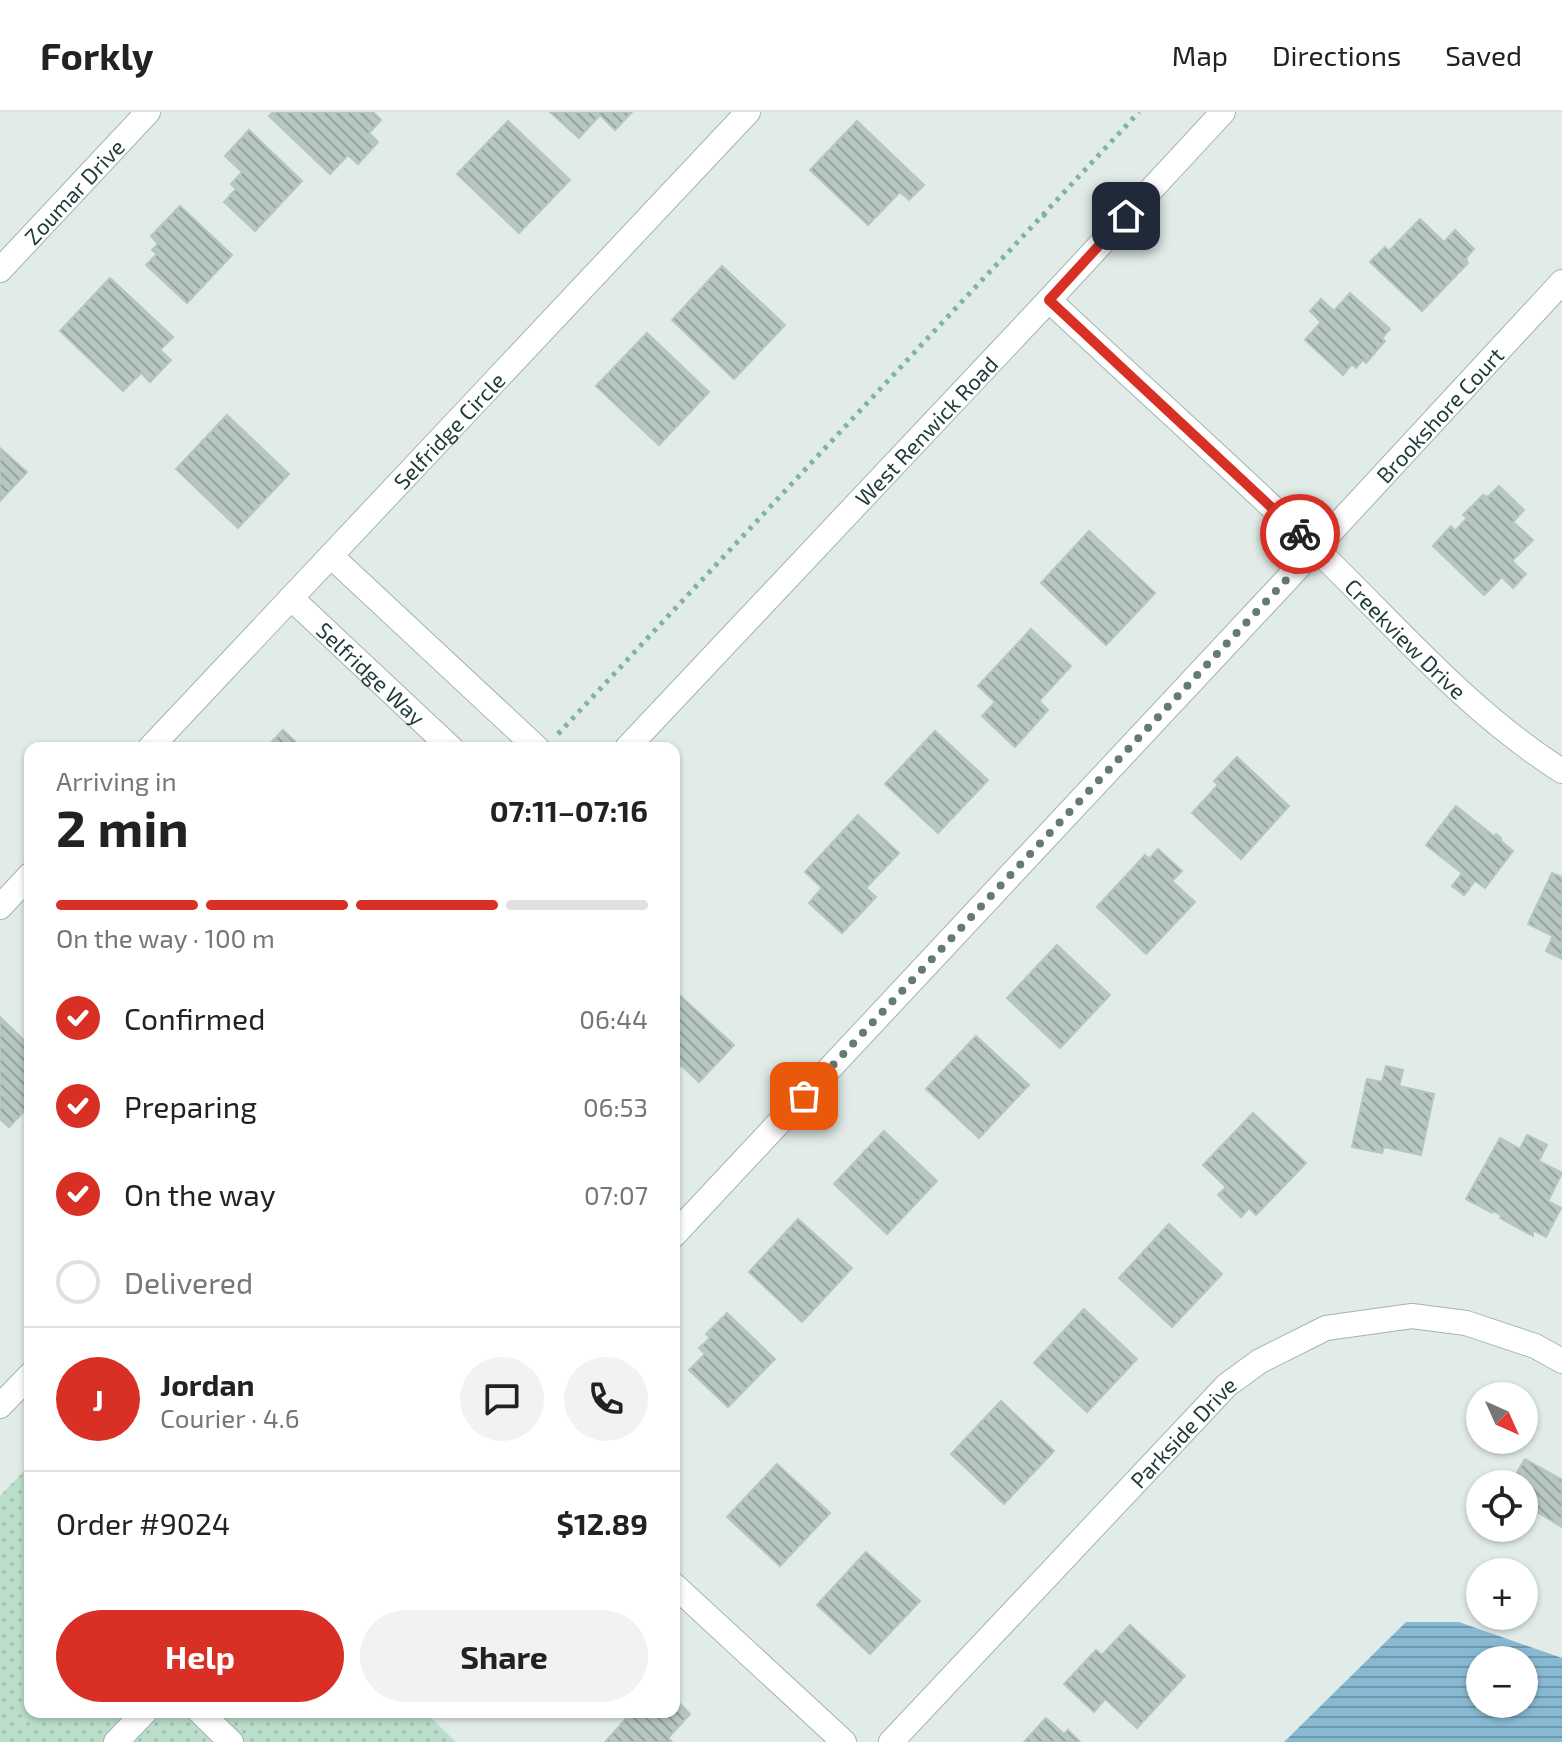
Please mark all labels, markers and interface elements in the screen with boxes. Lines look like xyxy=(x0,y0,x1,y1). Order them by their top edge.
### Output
text: Forkly xyxy=(40,32,153,78)
text: Map xyxy=(1172,38,1228,72)
text: Directions xyxy=(1272,38,1401,72)
text: Saved xyxy=(1445,38,1522,72)
street label: Zoumar Drive xyxy=(18,133,129,249)
pin xyxy=(1092,182,1160,250)
icon: home xyxy=(1104,194,1148,238)
street label: Brookshore Court xyxy=(1370,342,1508,488)
street label: West Renwick Road xyxy=(849,350,1003,511)
street label: Selfridge Circle xyxy=(388,367,510,494)
courier xyxy=(1260,494,1340,574)
icon: bike xyxy=(1278,512,1322,556)
street label: Creekview Drive xyxy=(1340,573,1472,704)
street label: Selfridge Way xyxy=(312,616,431,730)
text: Arriving in xyxy=(56,765,177,796)
text: 07:11–07:16 xyxy=(490,792,648,828)
text: 2 min xyxy=(56,795,189,857)
text: On the way · 100 m xyxy=(56,922,275,953)
icon: check xyxy=(56,996,100,1040)
text: Confirmed xyxy=(124,1000,265,1036)
text: 06:44 xyxy=(579,1003,648,1034)
pin xyxy=(770,1062,838,1130)
icon: bag xyxy=(782,1074,826,1118)
icon: check xyxy=(56,1084,100,1128)
text: Preparing xyxy=(124,1088,257,1124)
text: 06:53 xyxy=(583,1091,648,1122)
icon: check xyxy=(56,1172,100,1216)
text: On the way xyxy=(124,1176,276,1212)
text: 07:07 xyxy=(584,1179,648,1210)
text: Delivered xyxy=(124,1264,253,1300)
button: chat xyxy=(460,1357,544,1441)
button: phone xyxy=(564,1357,648,1441)
text: Jordan xyxy=(160,1366,255,1402)
street label: Parkside Drive xyxy=(1124,1370,1241,1493)
text: J xyxy=(92,1381,104,1417)
north arrow xyxy=(1466,1382,1538,1454)
map controls xyxy=(1466,1382,1538,1718)
text: Courier · 4.6 xyxy=(160,1402,300,1433)
button: locate xyxy=(1466,1470,1538,1542)
text: Order #9024 xyxy=(56,1505,230,1541)
text: $12.89 xyxy=(557,1505,648,1541)
button: + xyxy=(1466,1558,1538,1630)
button: Help xyxy=(56,1610,344,1702)
button: Share xyxy=(360,1610,648,1702)
button: − xyxy=(1466,1646,1538,1718)

